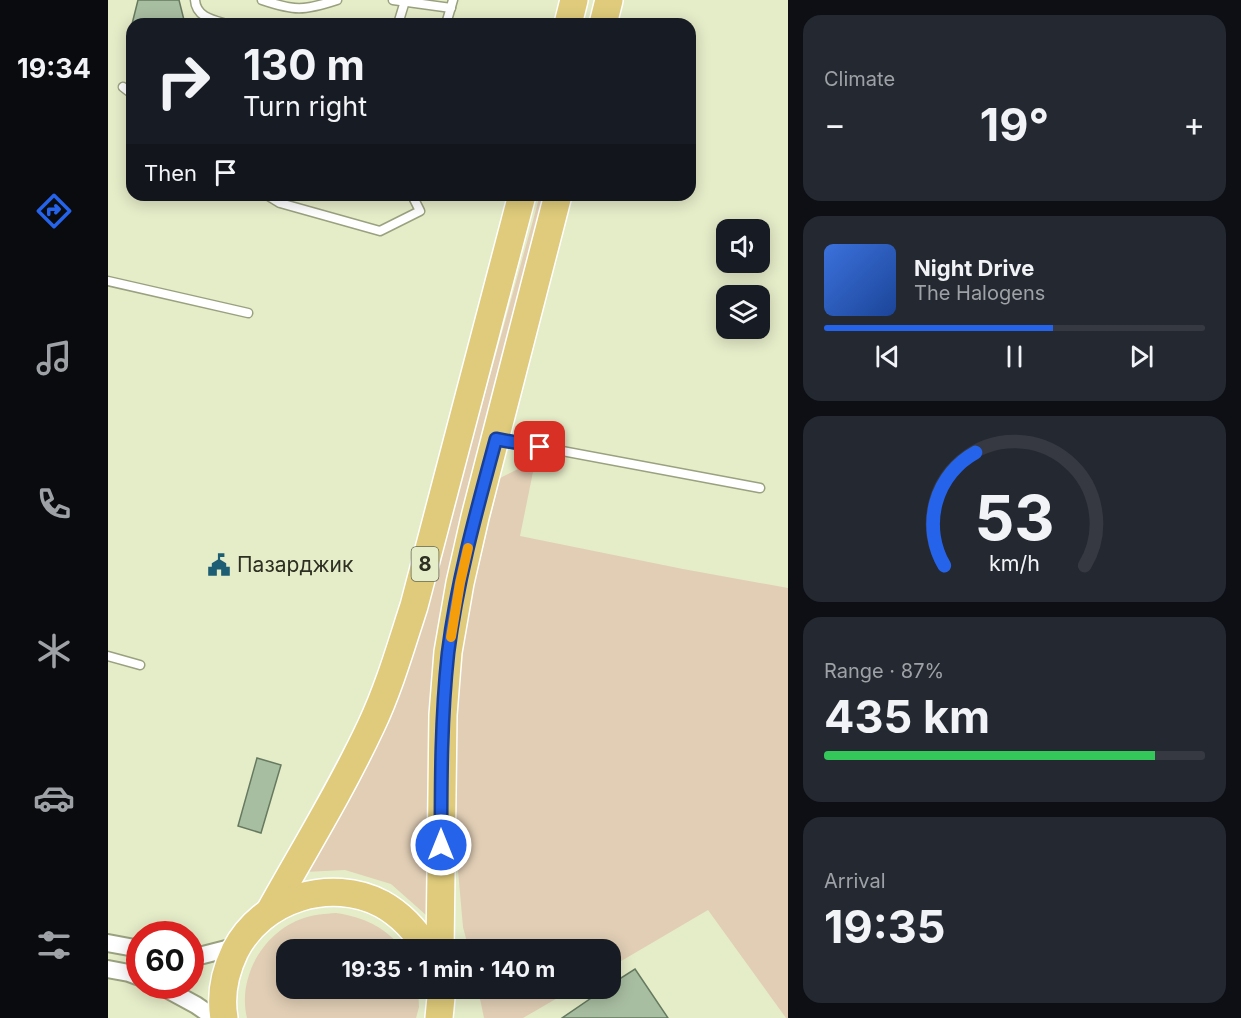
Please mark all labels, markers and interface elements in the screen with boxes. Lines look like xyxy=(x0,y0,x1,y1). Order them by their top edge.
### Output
text: 130 m xyxy=(243,39,365,90)
icon: right xyxy=(144,42,222,120)
text: 19:34 xyxy=(17,52,91,85)
text: Climate xyxy=(824,67,895,91)
text: Turn right xyxy=(243,90,367,123)
text: 19° xyxy=(980,97,1049,152)
text: − xyxy=(824,104,846,144)
text: + xyxy=(1183,104,1205,144)
icon: arrive xyxy=(209,156,242,189)
text: Then xyxy=(144,160,197,186)
icon: directions xyxy=(33,190,75,232)
map controls xyxy=(716,219,770,339)
button: sound xyxy=(716,219,770,273)
text: Night Drive xyxy=(914,255,1034,281)
text: The Halogens xyxy=(914,281,1045,305)
button: layers xyxy=(716,285,770,339)
icon: music xyxy=(33,337,75,379)
icon: previous xyxy=(871,340,904,373)
icon: pause xyxy=(998,340,1031,373)
icon: next xyxy=(1125,340,1158,373)
pin xyxy=(514,421,565,472)
icon: arrive xyxy=(523,430,556,463)
text: 53 xyxy=(974,480,1055,555)
icon: phone xyxy=(33,483,75,525)
road number: 8 xyxy=(412,547,438,581)
text: km/h xyxy=(989,550,1040,576)
public building icon: Пазарджик xyxy=(206,552,232,578)
place label: Пазарджик xyxy=(237,552,354,577)
icon: climate xyxy=(33,630,75,672)
text: Range · 87% xyxy=(824,659,944,683)
text: 435 km xyxy=(824,689,990,744)
icon: car xyxy=(33,777,75,819)
position arrow xyxy=(409,813,473,877)
text: Arrival xyxy=(824,869,886,893)
text: 19:35 xyxy=(824,899,945,954)
speed limit sign: 60 xyxy=(126,921,204,999)
icon: filters xyxy=(33,924,75,966)
text: 19:35 · 1 min · 140 m xyxy=(342,956,555,982)

